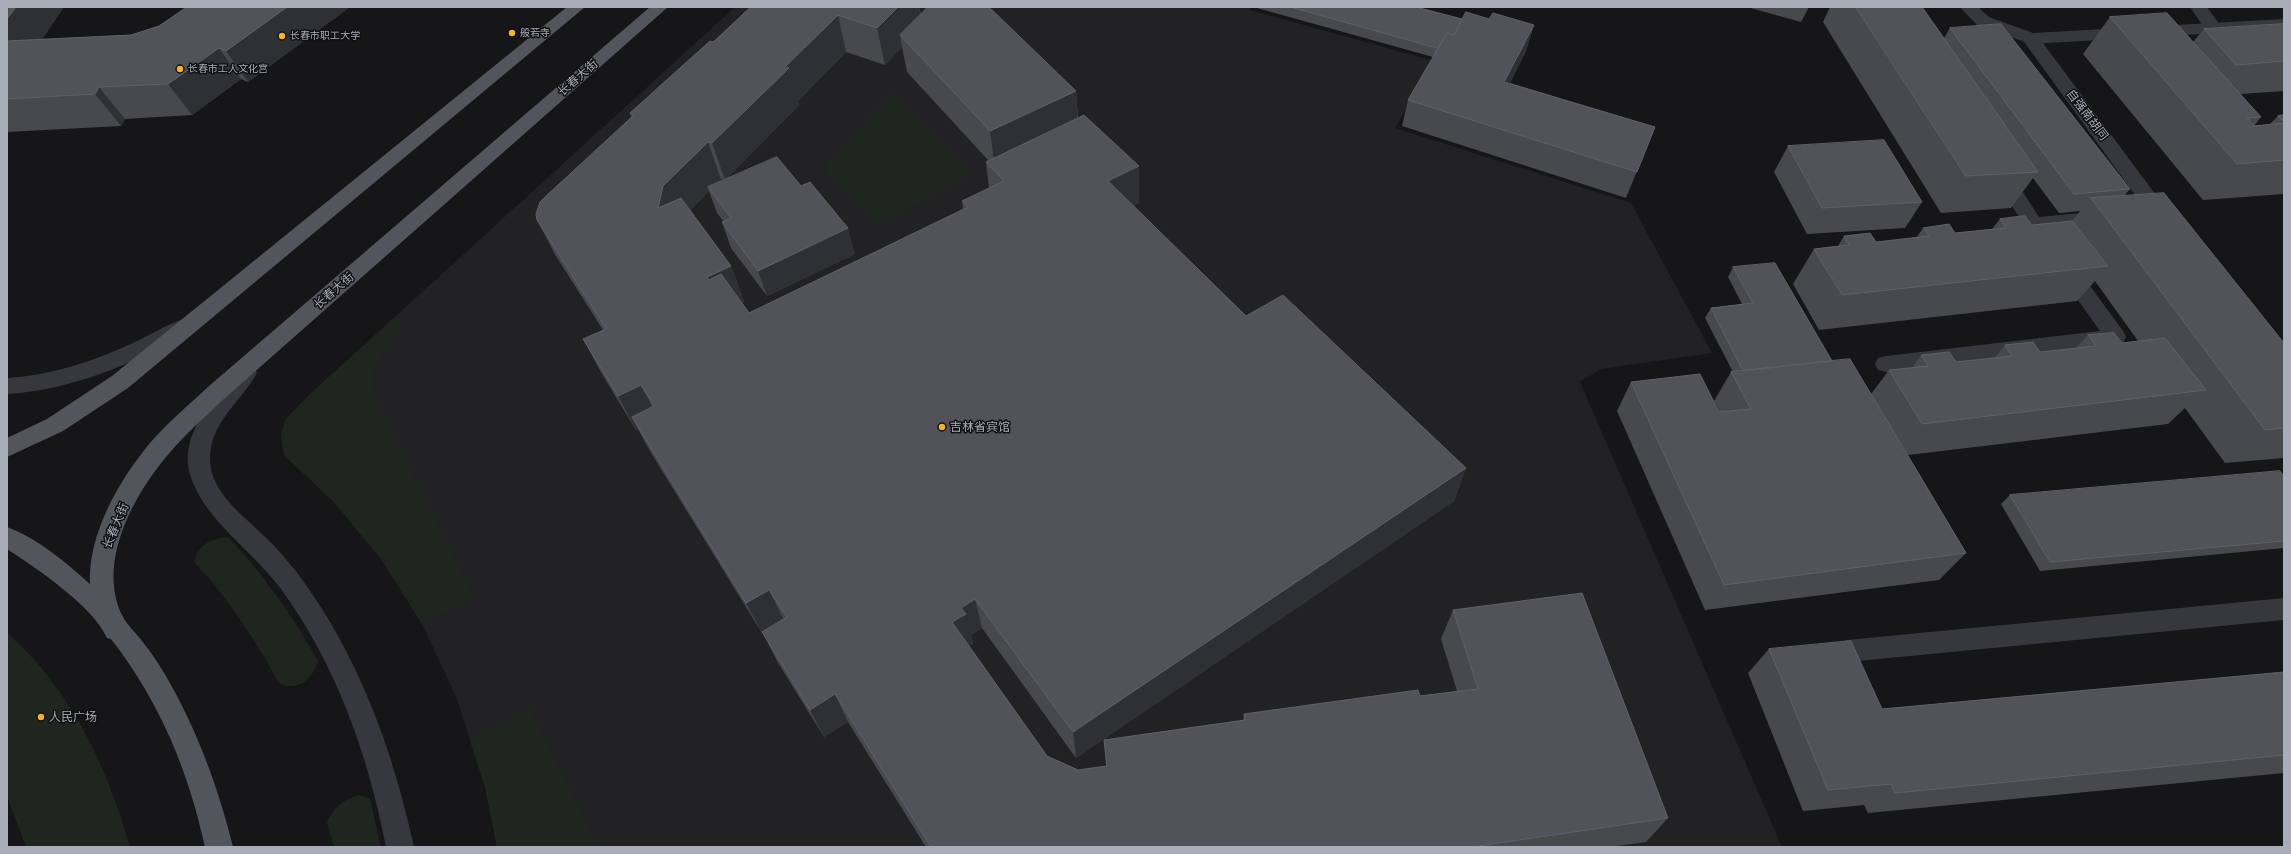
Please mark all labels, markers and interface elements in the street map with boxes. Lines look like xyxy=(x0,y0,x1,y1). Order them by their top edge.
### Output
place label: 般若寺 xyxy=(520,27,550,39)
marker: 般若寺 xyxy=(507,28,517,38)
place label: 长春市职工大学 xyxy=(290,30,360,42)
marker: 长春市职工大学 xyxy=(277,31,287,41)
street label: 长春大街 xyxy=(555,57,601,99)
place label: 长春市工人文化宫 xyxy=(188,63,268,75)
marker: 长春市工人文化宫 xyxy=(175,64,185,74)
street label: 自强南胡同 xyxy=(2063,87,2111,143)
street label: 长春大街 xyxy=(311,270,357,312)
place label: 吉林省宾馆 xyxy=(950,420,1010,434)
marker: 吉林省宾馆 xyxy=(937,422,947,432)
street label: 长春大街 xyxy=(100,501,132,551)
place label: 人民广场 xyxy=(49,710,97,724)
marker: 人民广场 xyxy=(36,712,46,722)

